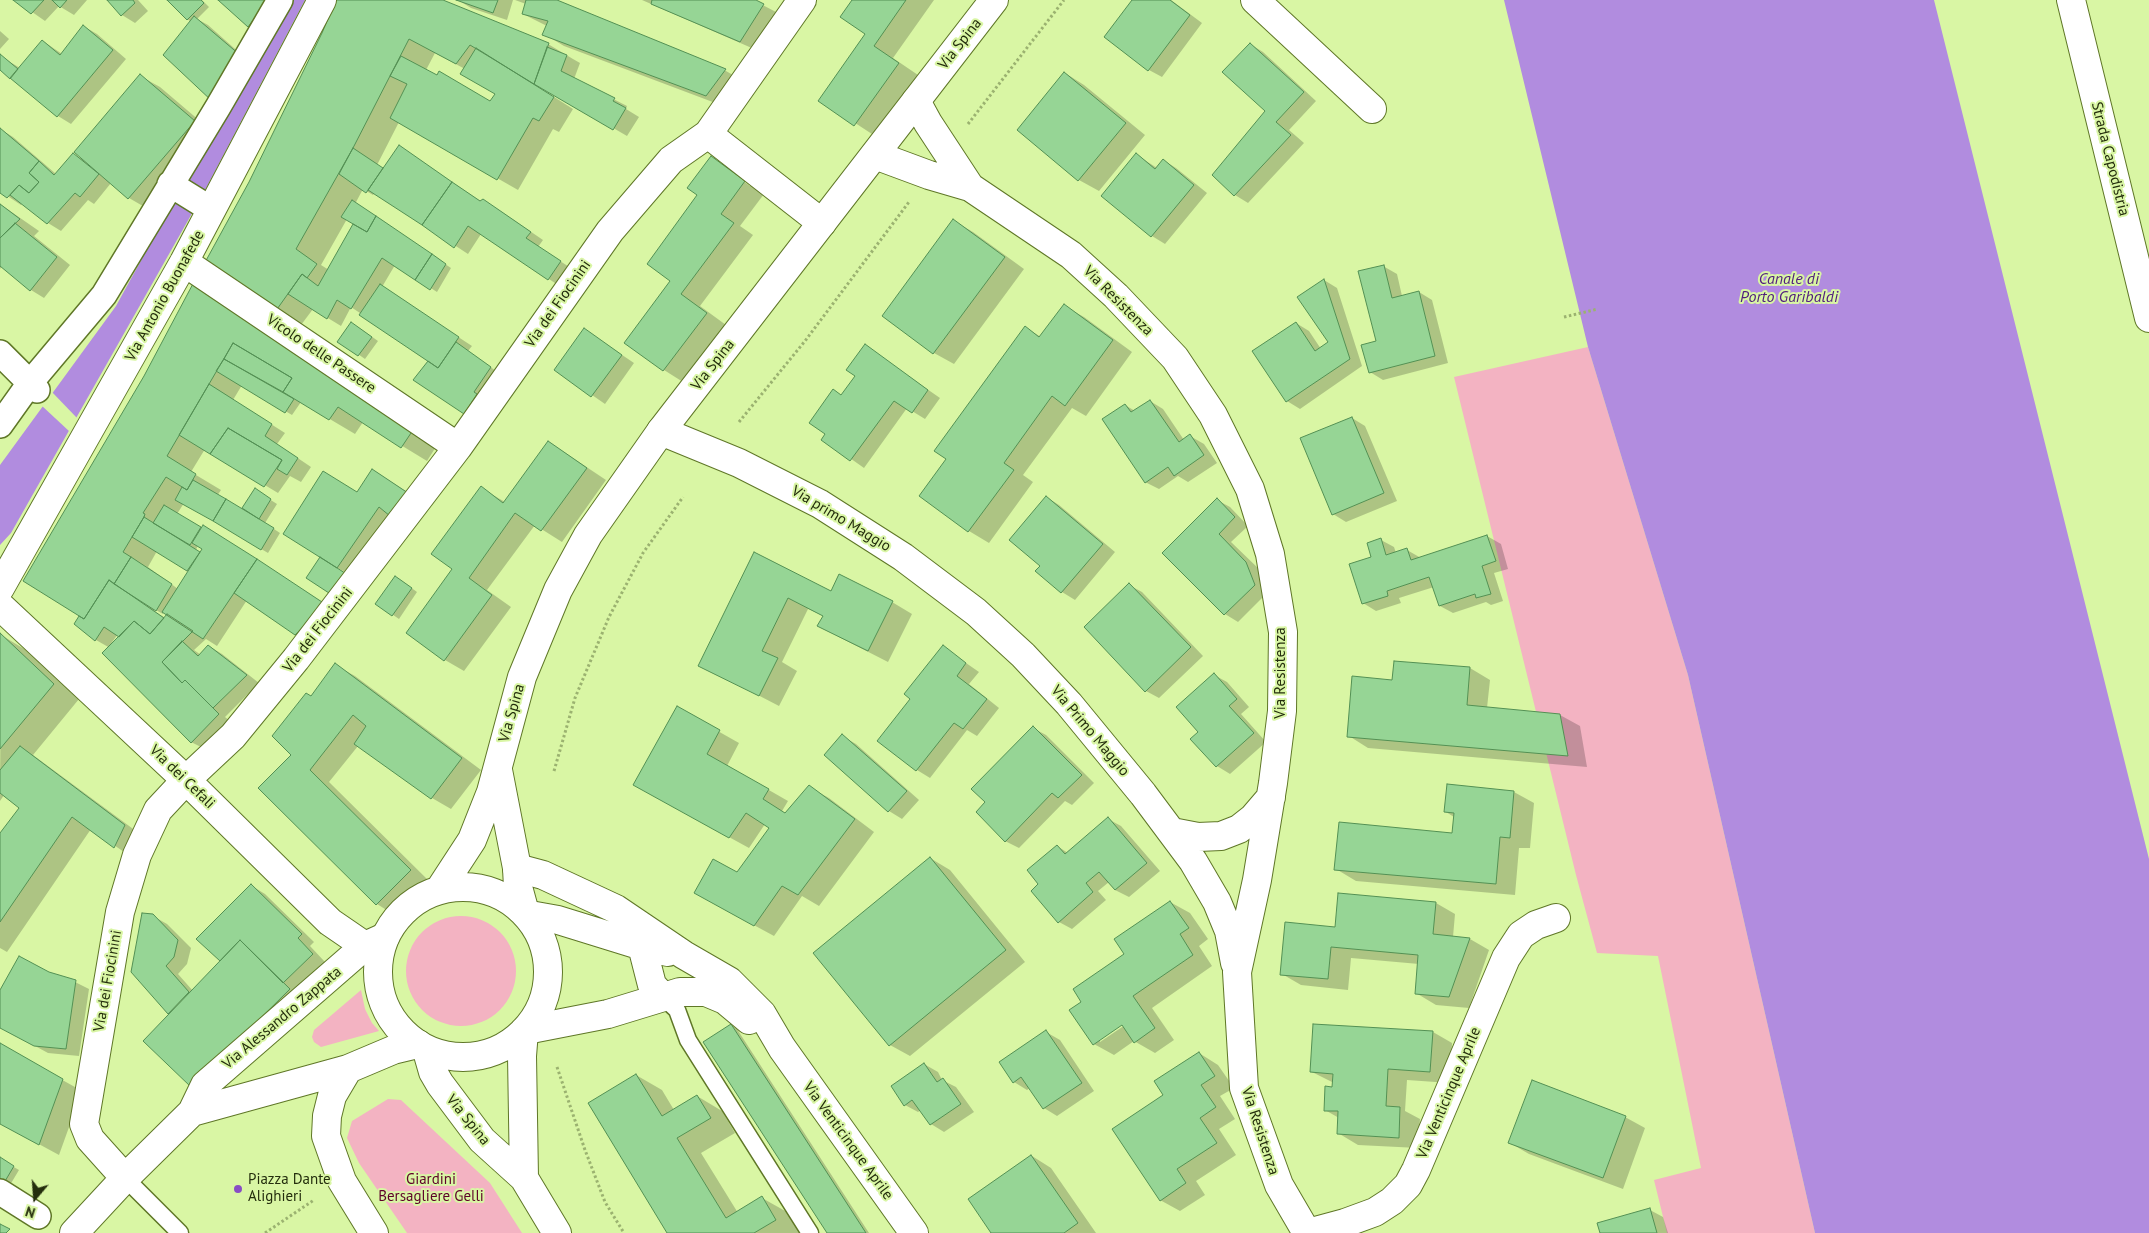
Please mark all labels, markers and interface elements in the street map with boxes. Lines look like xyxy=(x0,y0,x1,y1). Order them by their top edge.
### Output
street label: Via Spina xyxy=(935,15,985,73)
street label: Strada Capodistria xyxy=(2087,100,2133,218)
street label: Via Antonio Buonafede xyxy=(122,228,208,364)
street label: Via dei Fiocinini xyxy=(521,257,595,351)
street label: Via Resistenza xyxy=(1079,262,1157,340)
water label: Canale di Porto Garibaldi xyxy=(1740,269,1838,307)
street label: Vicolo delle Passere xyxy=(263,311,379,397)
street label: Via Spina xyxy=(688,336,738,394)
street label: Via primo Maggio xyxy=(788,482,894,556)
street label: Via dei Fiocinini xyxy=(279,584,357,676)
street label: Via Resistenza xyxy=(1272,627,1290,719)
street label: Via Spina xyxy=(495,682,529,744)
street label: Via Primo Maggio xyxy=(1047,682,1133,780)
street label: Via dei Cefali xyxy=(146,741,218,813)
street label: Via dei Fiocinini xyxy=(90,929,126,1033)
street label: Via Alessandro Zappata xyxy=(219,963,345,1073)
street label: Via Venticinque Aprile xyxy=(1413,1024,1485,1162)
street label: Via Venticinque Aprile xyxy=(799,1079,897,1203)
street label: Via Resistenza xyxy=(1237,1085,1283,1177)
street label: Via Spina xyxy=(442,1091,494,1149)
place label: Piazza Dante Alighieri xyxy=(248,1171,331,1206)
park label: Giardini Bersagliere Gelli xyxy=(378,1171,484,1206)
north arrow xyxy=(10,1173,60,1223)
marker: Piazza Dante Alighieri xyxy=(232,1183,244,1195)
text: N xyxy=(23,1202,38,1222)

